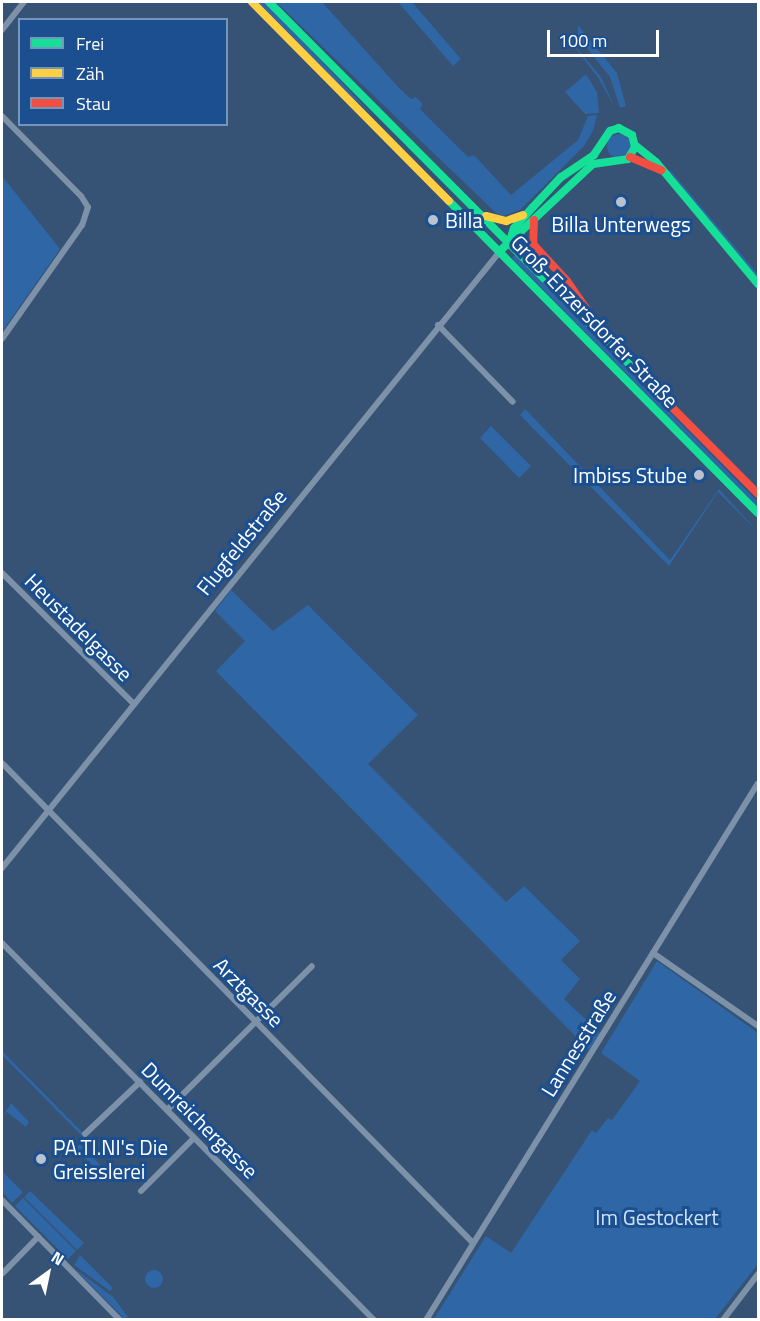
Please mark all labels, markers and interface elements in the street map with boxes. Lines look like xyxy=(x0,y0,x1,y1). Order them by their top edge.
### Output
legend xyxy=(18,18,228,126)
scale bar xyxy=(550,18,662,56)
text: 100 m xyxy=(558,27,607,54)
text: Frei xyxy=(76,30,104,57)
text: Zäh xyxy=(76,60,104,87)
text: Stau xyxy=(76,90,111,117)
marker: Billa Unterwegs xyxy=(614,195,628,209)
place label: Billa xyxy=(445,207,483,233)
place label: Billa Unterwegs xyxy=(551,211,691,237)
marker: Billa xyxy=(426,213,440,227)
street label: Groß-Enzersdorfer Straße xyxy=(506,229,684,413)
place label: Imbiss Stube xyxy=(573,462,687,488)
marker: Imbiss Stube xyxy=(692,468,706,482)
street label: Flugfeldstraße xyxy=(191,484,291,600)
street label: Heustadelgasse xyxy=(20,568,138,686)
street label: Arztgasse xyxy=(209,952,289,1032)
street label: Lannesstraße xyxy=(535,985,621,1101)
street label: Dumreichergasse xyxy=(137,1057,263,1183)
place label: PA.TI.NI's Die Greisslerei xyxy=(53,1134,168,1184)
marker: PA.TI.NI's Die Greisslerei xyxy=(34,1152,48,1166)
park label: Im Gestockert xyxy=(595,1204,719,1230)
north arrow xyxy=(18,1243,78,1303)
text: N xyxy=(47,1245,69,1271)

